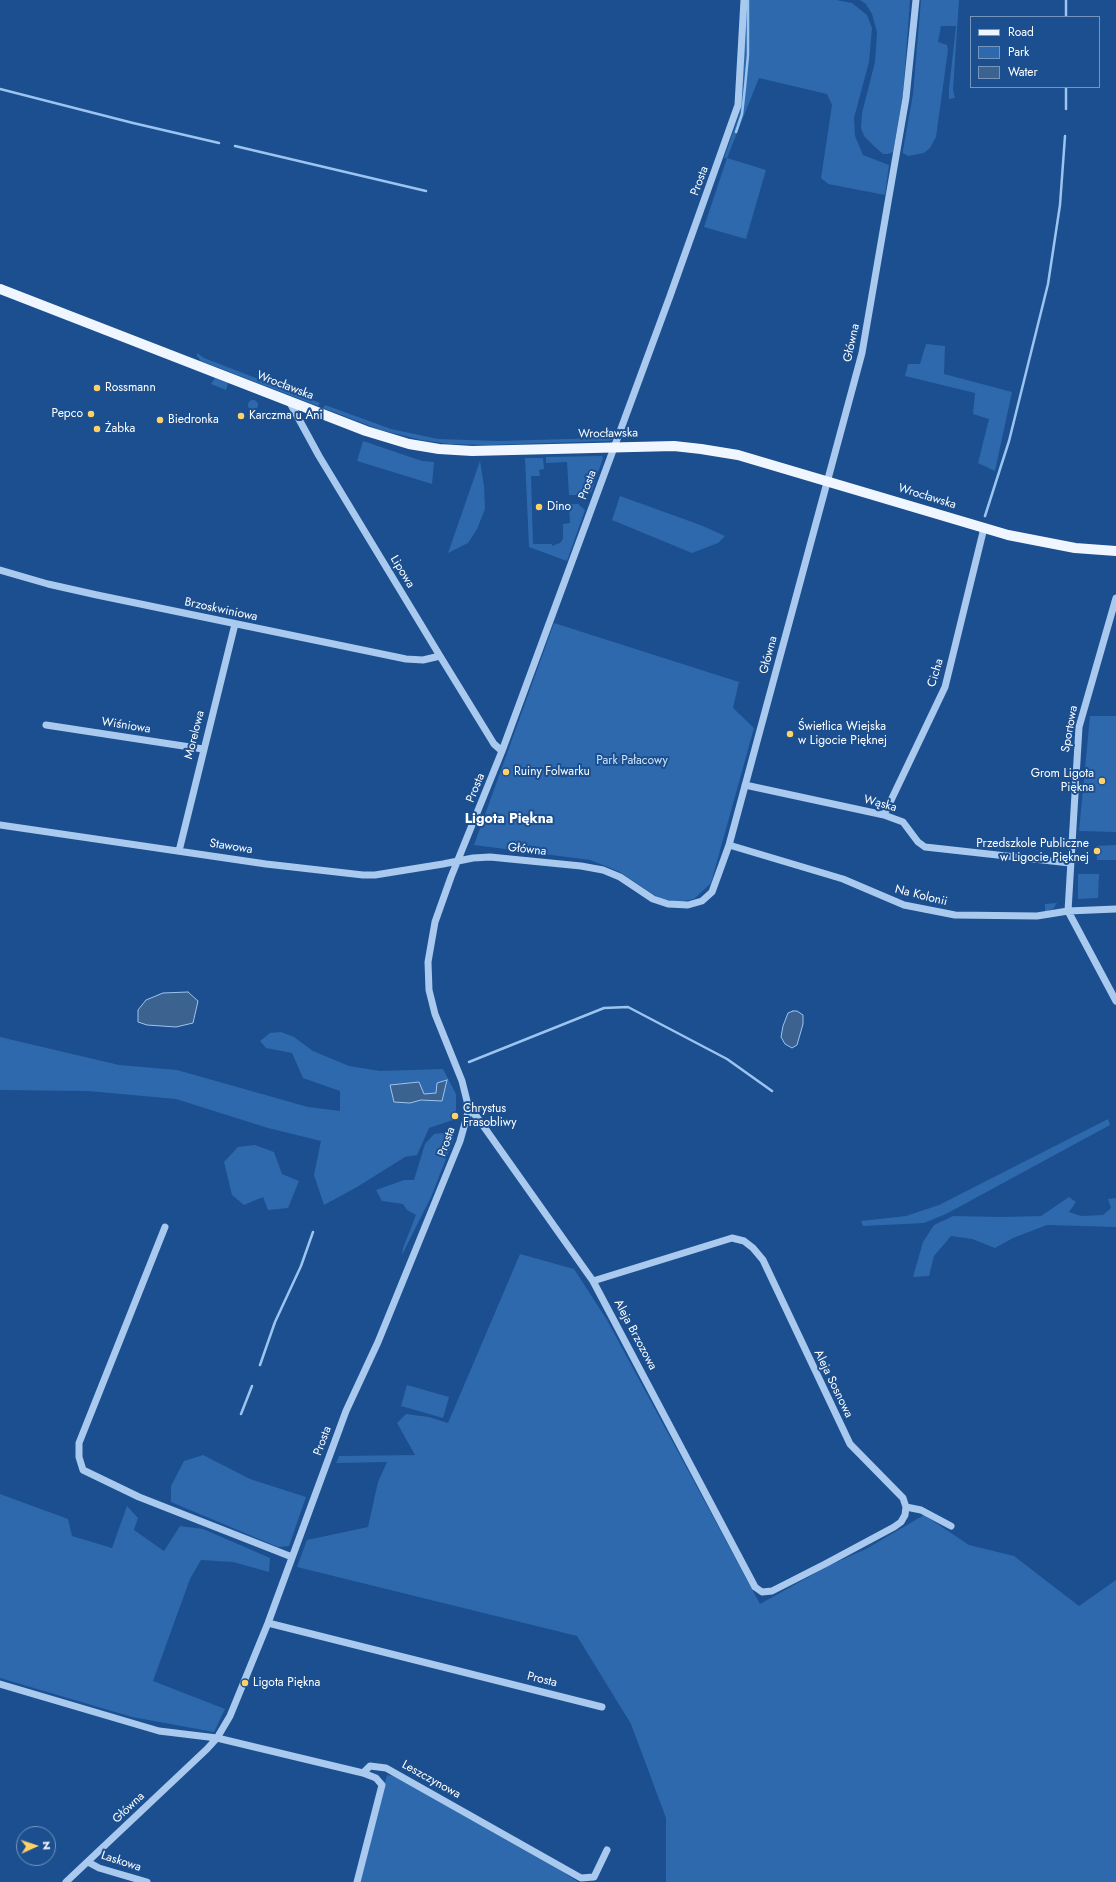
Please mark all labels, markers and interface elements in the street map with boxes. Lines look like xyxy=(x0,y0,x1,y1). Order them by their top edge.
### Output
legend xyxy=(970,16,1100,88)
text: Road xyxy=(1008,23,1034,41)
text: Park xyxy=(1008,43,1029,61)
text: Water xyxy=(1008,63,1038,81)
street label: Prosta xyxy=(688,164,712,198)
street label: Główna xyxy=(841,323,863,363)
street label: Wrocławska xyxy=(255,369,315,403)
place label: Rossmann xyxy=(105,381,156,395)
marker: Rossmann xyxy=(92,383,102,393)
place label: Pepco xyxy=(51,407,83,421)
marker: Pepco xyxy=(86,409,96,419)
place label: Karczma u Ani xyxy=(249,409,323,423)
marker: Karczma u Ani xyxy=(236,411,246,421)
place label: Biedronka xyxy=(168,413,219,427)
marker: Biedronka xyxy=(155,415,165,425)
place label: Żabka xyxy=(105,422,135,436)
marker: Żabka xyxy=(92,424,102,434)
street label: Wrocławska xyxy=(578,426,638,442)
street label: Prosta xyxy=(576,468,600,502)
street label: Wrocławska xyxy=(896,481,958,513)
place label: Dino xyxy=(547,500,571,514)
marker: Dino xyxy=(534,502,544,512)
street label: Lipowa xyxy=(387,553,417,591)
street label: Brzoskwiniowa xyxy=(183,595,259,625)
street label: Główna xyxy=(757,634,781,676)
street label: Cicha xyxy=(925,657,947,689)
street label: Sportowa xyxy=(1059,704,1081,754)
street label: Morelowa xyxy=(182,709,208,761)
street label: Wiśniowa xyxy=(100,715,152,737)
place label: Świetlica Wiejska w Ligocie Pięknej xyxy=(798,720,887,748)
marker: Świetlica Wiejska w Ligocie Pięknej xyxy=(785,729,795,739)
park label: Park Pałacowy xyxy=(596,754,668,768)
place label: Ruiny Folwarku xyxy=(514,765,590,779)
marker: Ruiny Folwarku xyxy=(501,767,511,777)
place label: Grom Ligota Piękna xyxy=(1031,767,1094,795)
street label: Prosta xyxy=(464,771,488,805)
marker: Grom Ligota Piękna xyxy=(1097,776,1107,786)
street label: Wąska xyxy=(862,793,898,815)
district label: Ligota Piękna xyxy=(465,812,553,828)
street label: Stawowa xyxy=(208,836,254,858)
place label: Przedszkole Publiczne w Ligocie Pięknej xyxy=(976,837,1089,865)
street label: Główna xyxy=(507,841,547,859)
marker: Przedszkole Publiczne w Ligocie Pięknej xyxy=(1092,846,1102,856)
street label: Na Kolonii xyxy=(893,883,949,909)
place label: Chrystus Frasobliwy xyxy=(463,1102,517,1130)
marker: Chrystus Frasobliwy xyxy=(450,1111,460,1121)
street label: Prosta xyxy=(435,1125,459,1159)
street label: Aleja Brzozowa xyxy=(610,1297,660,1373)
street label: Aleja Sosnowa xyxy=(810,1348,856,1420)
street label: Prosta xyxy=(311,1424,335,1458)
street label: Prosta xyxy=(526,1669,558,1691)
place label: Ligota Piękna xyxy=(253,1676,320,1690)
marker: Ligota Piękna xyxy=(240,1678,250,1688)
street label: Leszczynowa xyxy=(399,1758,463,1802)
street label: Główna xyxy=(110,1789,148,1827)
north arrow xyxy=(16,1826,56,1866)
text: N xyxy=(39,1841,55,1850)
street label: Laskowa xyxy=(99,1849,143,1875)

